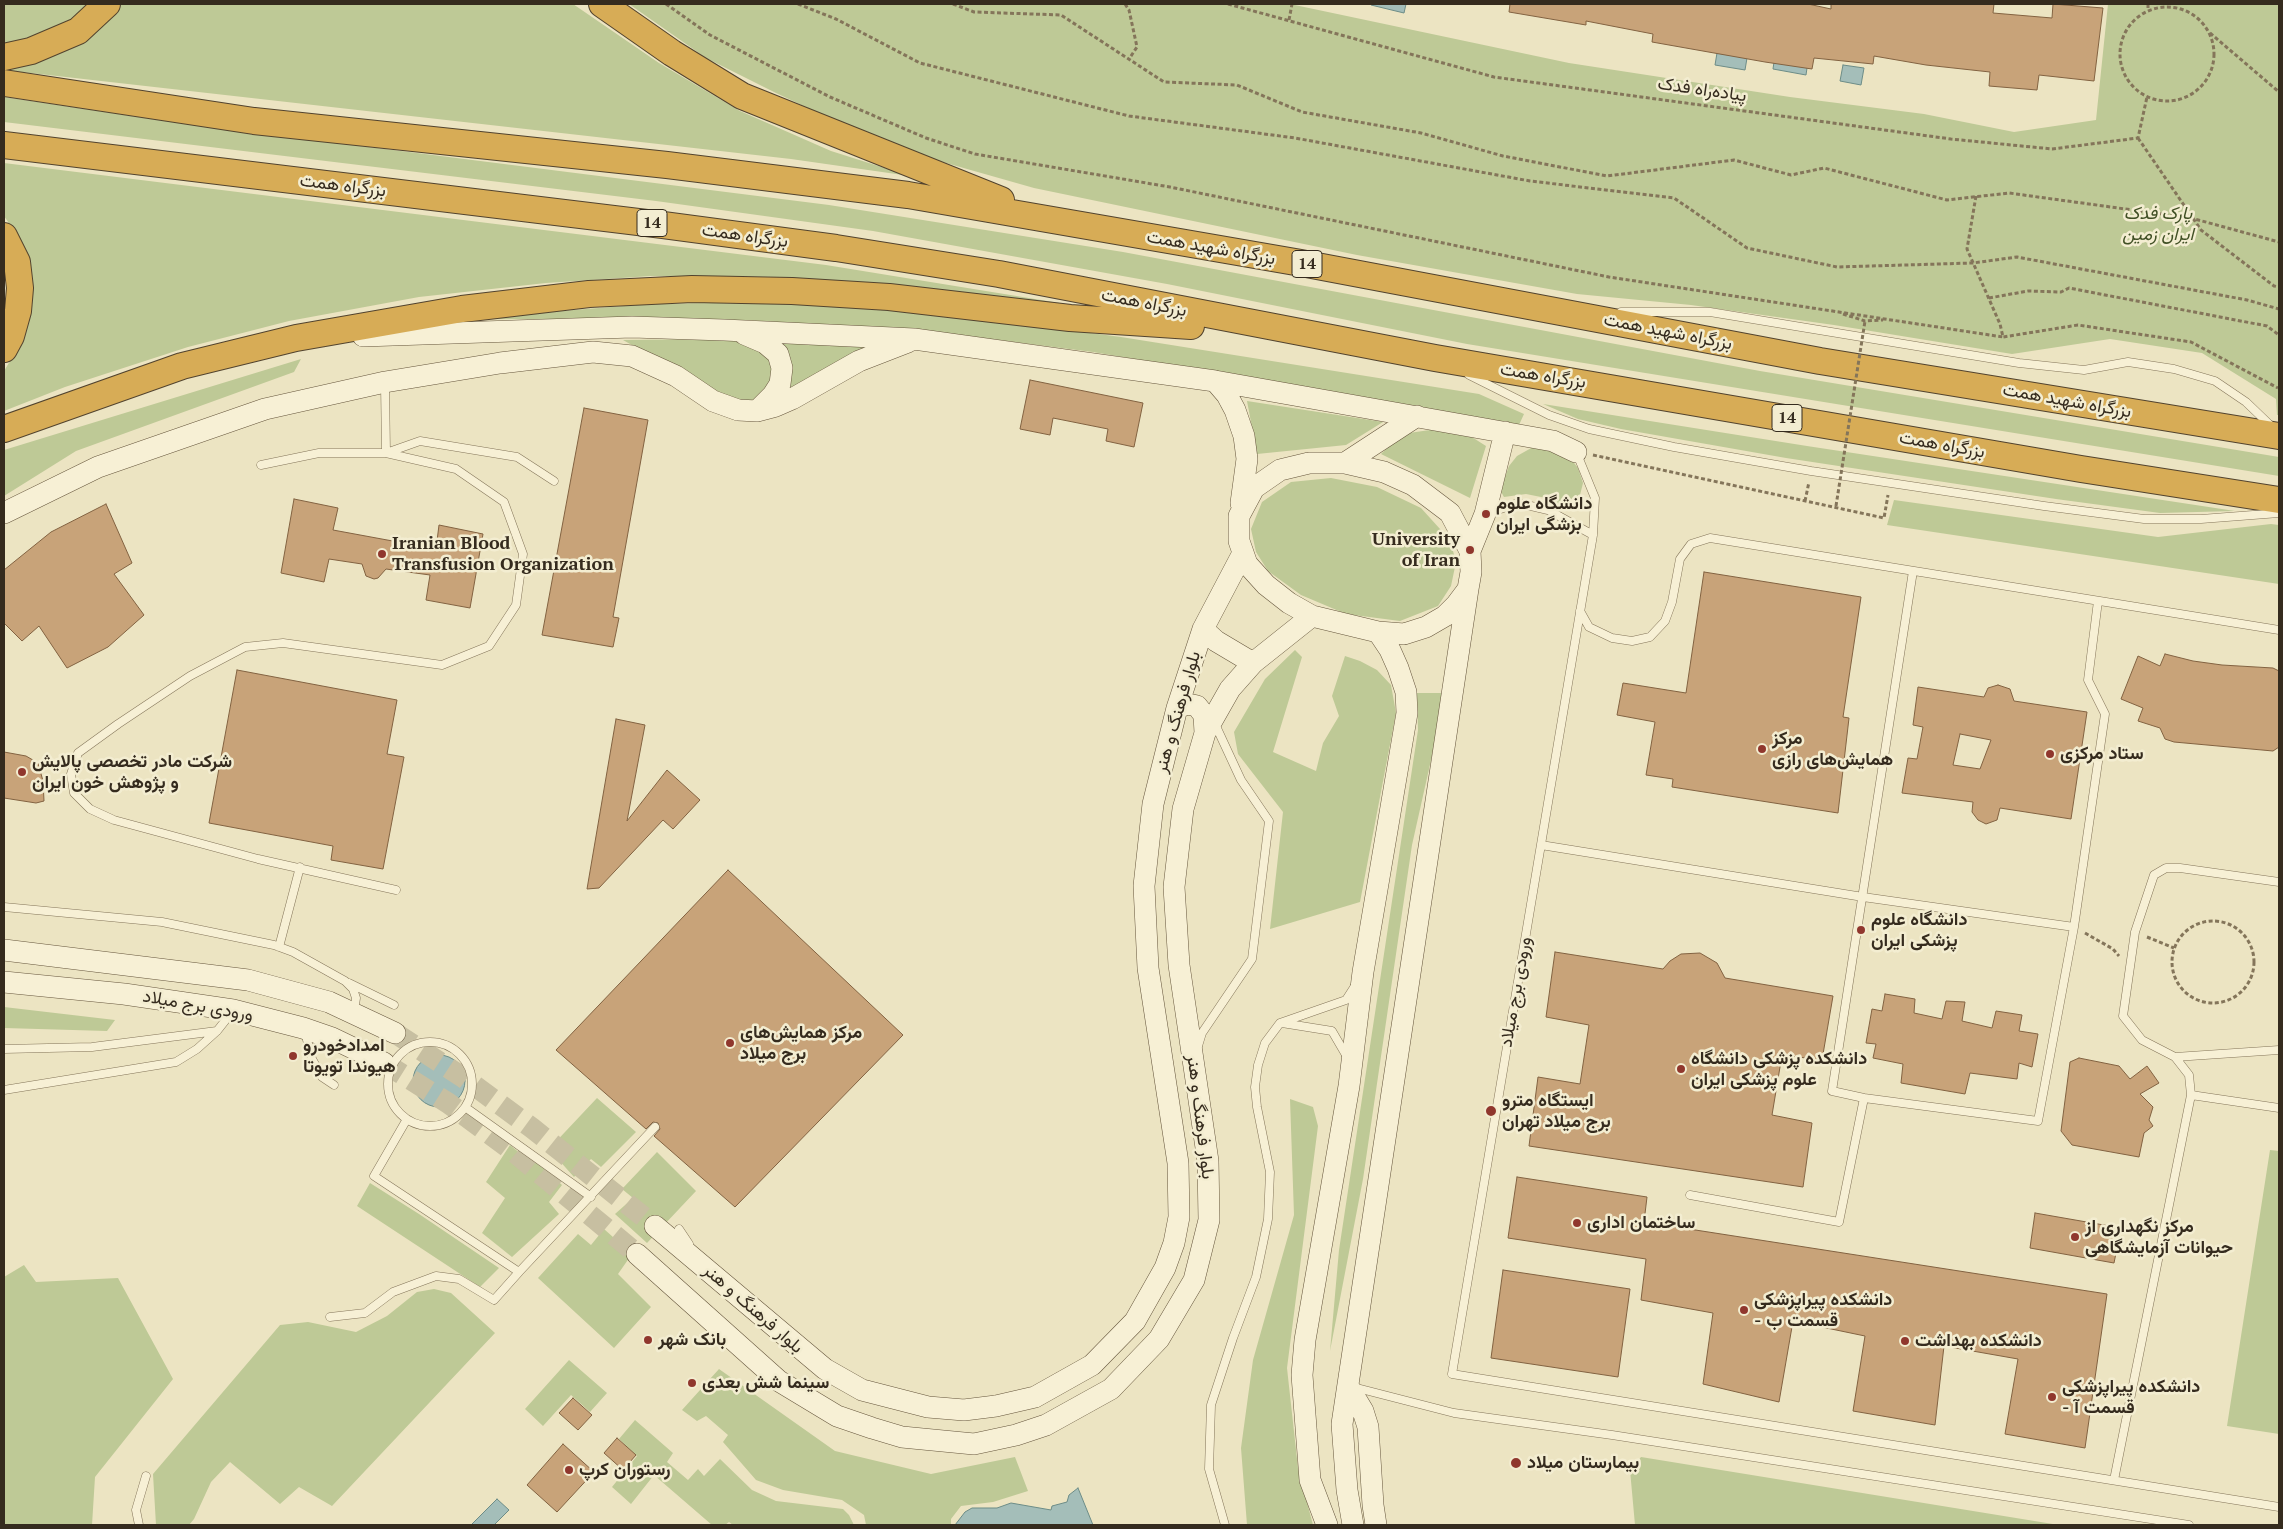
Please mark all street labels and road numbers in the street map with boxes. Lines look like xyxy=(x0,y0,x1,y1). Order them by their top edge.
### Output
street label: پیاده‌راه فدک xyxy=(1656,73,1748,107)
street label: بزرگراه همت xyxy=(299,170,387,202)
road number: 14 xyxy=(637,210,667,237)
street label: بزرگراه همت xyxy=(701,219,789,253)
street label: بزرگراه شهید همت xyxy=(1145,226,1277,270)
road number: 14 xyxy=(1292,250,1322,278)
street label: بزرگراه همت xyxy=(1099,284,1189,322)
street label: بزرگراه شهید همت xyxy=(1602,309,1734,355)
street label: بزرگراه همت xyxy=(1499,359,1587,393)
street label: بزرگراه شهید همت xyxy=(2001,379,2133,423)
road number: 14 xyxy=(1772,404,1802,432)
street label: بزرگراه همت xyxy=(1897,427,1987,463)
street label: بلوار فرهنگ و هنر xyxy=(1150,649,1206,775)
street label: ورودی برج میلاد xyxy=(1496,935,1536,1049)
street label: ورودی برج میلاد xyxy=(141,986,255,1026)
street label: بلوار فرهنگ و هنر xyxy=(1182,1053,1218,1181)
street label: بلوار فرهنگ و هنر xyxy=(699,1260,807,1358)

